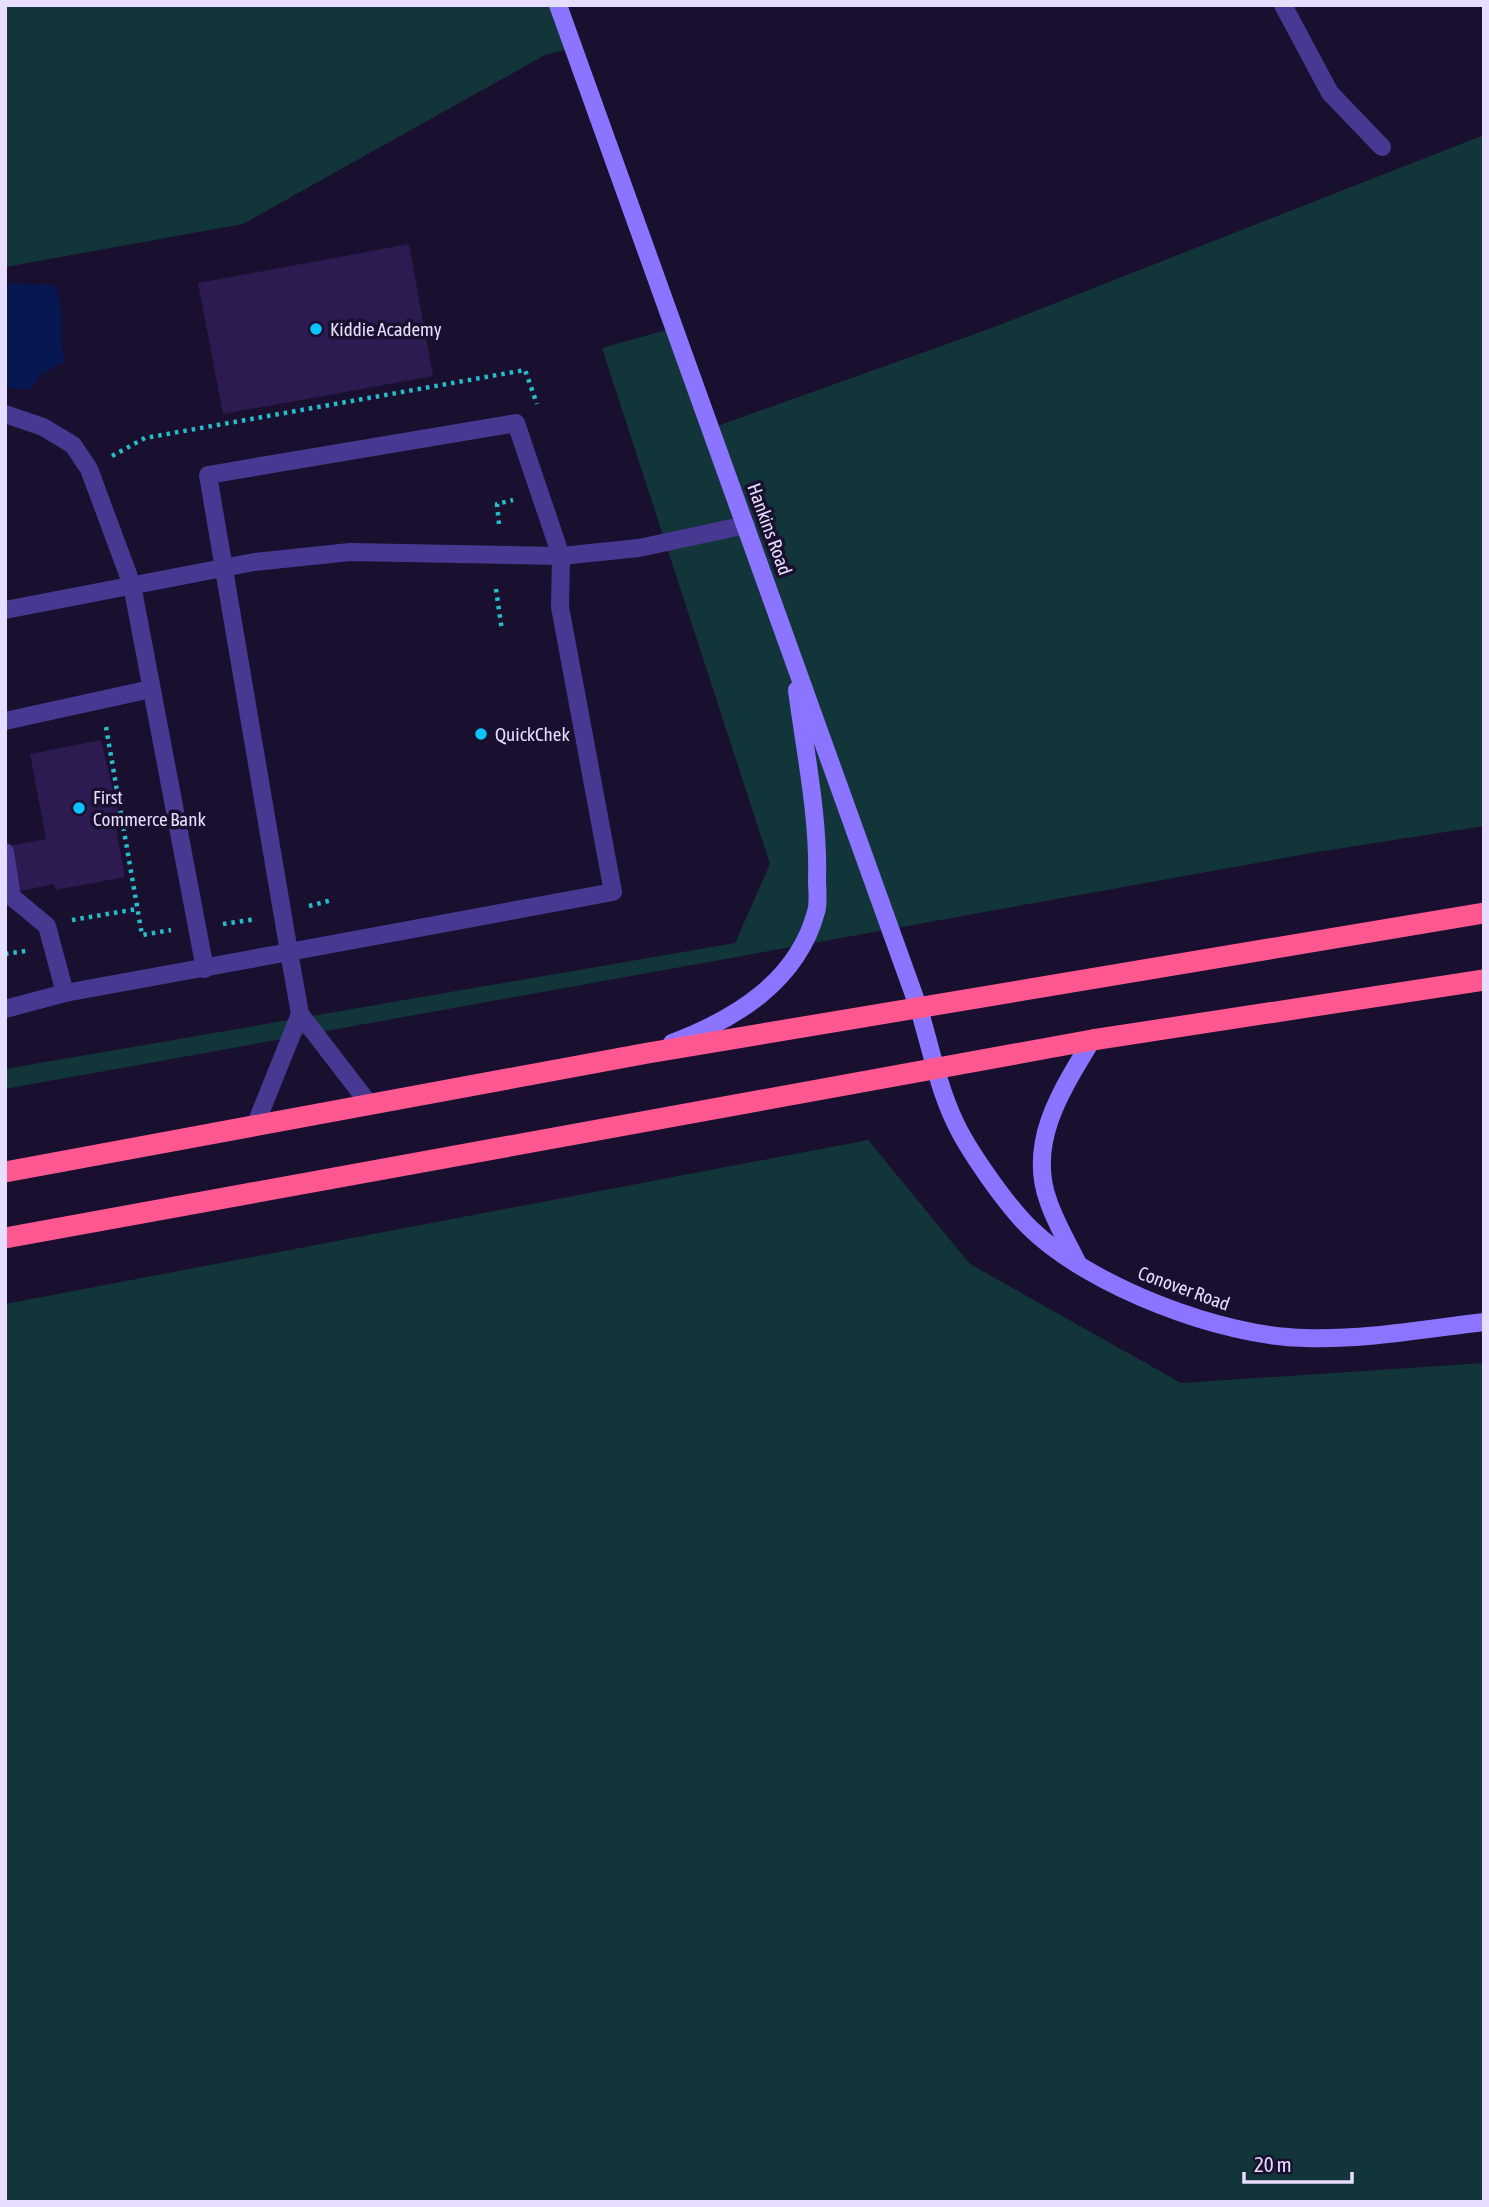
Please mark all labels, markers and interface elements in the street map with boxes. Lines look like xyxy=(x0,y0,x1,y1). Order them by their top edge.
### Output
place label: Kiddie Academy xyxy=(330,318,442,340)
marker: Kiddie Academy xyxy=(308,321,324,337)
street label: Hankins Road xyxy=(743,480,797,578)
place label: QuickChek xyxy=(495,723,570,745)
marker: QuickChek xyxy=(473,726,489,742)
place label: First Commerce Bank xyxy=(93,786,206,830)
marker: First Commerce Bank xyxy=(71,800,87,816)
street label: Conover Road xyxy=(1135,1261,1233,1315)
scale bar xyxy=(1244,2140,1352,2184)
text: 20 m xyxy=(1254,2152,1292,2176)

